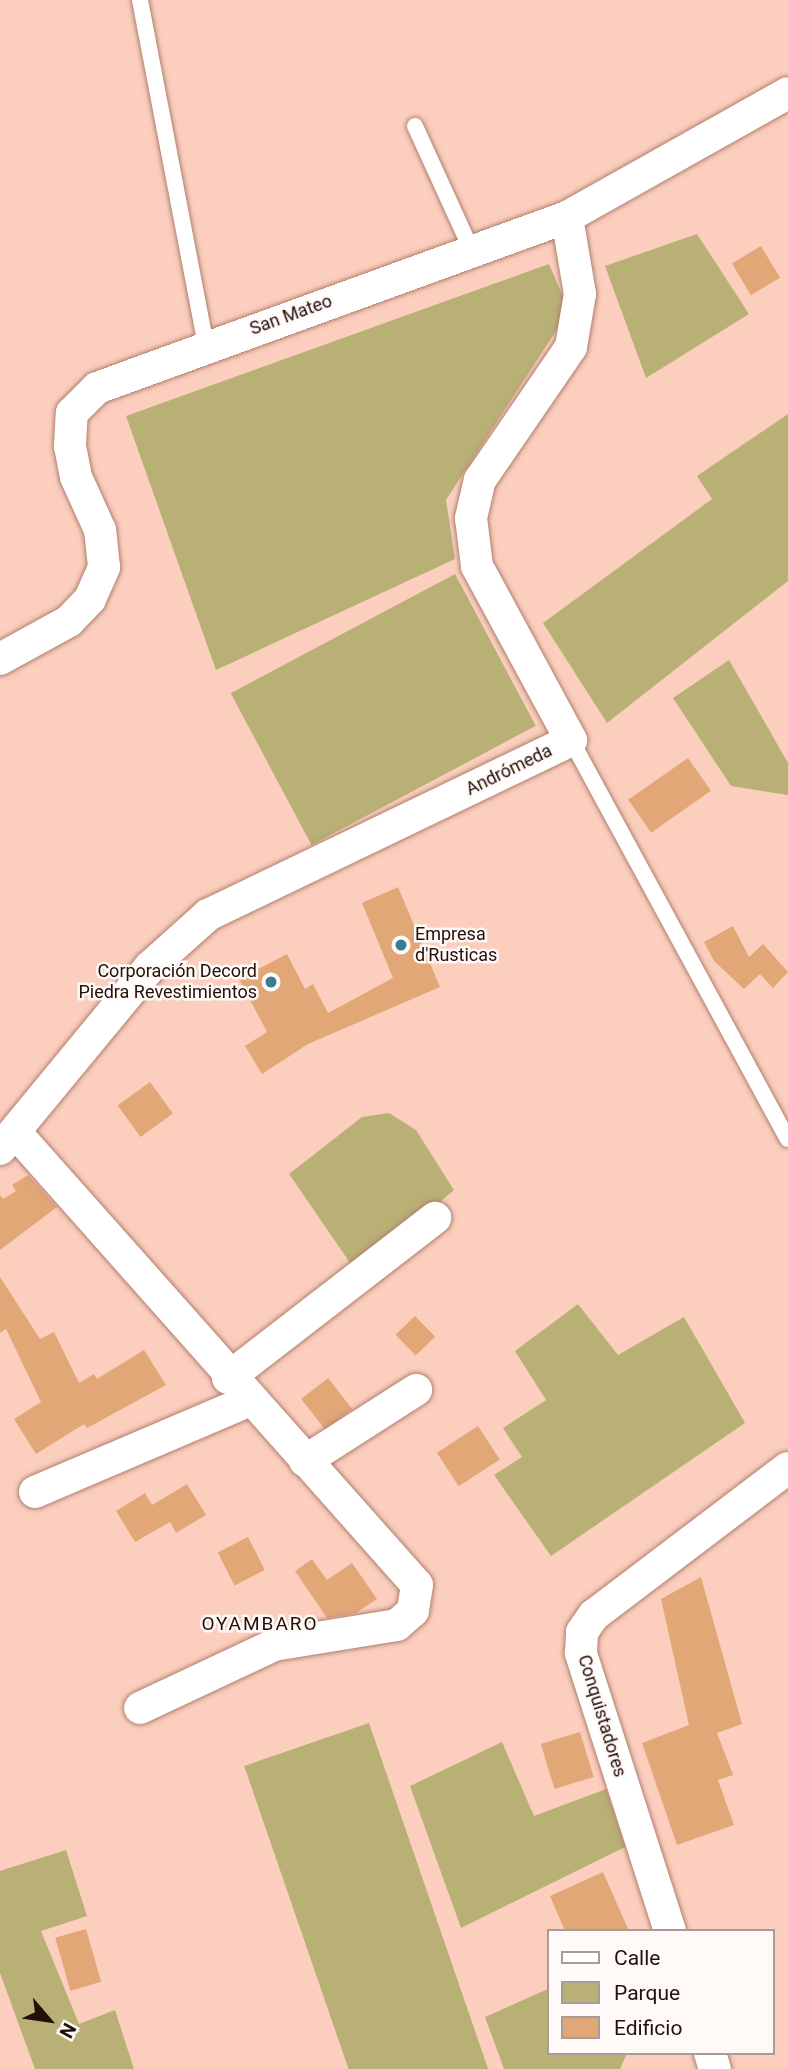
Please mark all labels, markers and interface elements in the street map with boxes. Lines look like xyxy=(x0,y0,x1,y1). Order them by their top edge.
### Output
street label: San Mateo xyxy=(247,290,335,340)
street label: Andrómeda xyxy=(462,740,556,800)
place label: Empresa d'Rusticas xyxy=(415,924,497,967)
marker: Empresa d'Rusticas xyxy=(393,937,409,953)
place label: Corporación Decord Piedra Revestimientos xyxy=(78,961,257,1004)
marker: Corporación Decord Piedra Revestimientos xyxy=(263,974,279,990)
district label: OYAMBARO xyxy=(202,1613,318,1635)
street label: Conquistadores xyxy=(573,1652,631,1780)
legend xyxy=(546,1929,774,2055)
text: Calle xyxy=(614,1946,660,1970)
text: Parque xyxy=(614,1981,680,2005)
north arrow xyxy=(14,1985,84,2055)
text: Edificio xyxy=(614,2016,682,2040)
text: N xyxy=(54,2019,81,2042)

